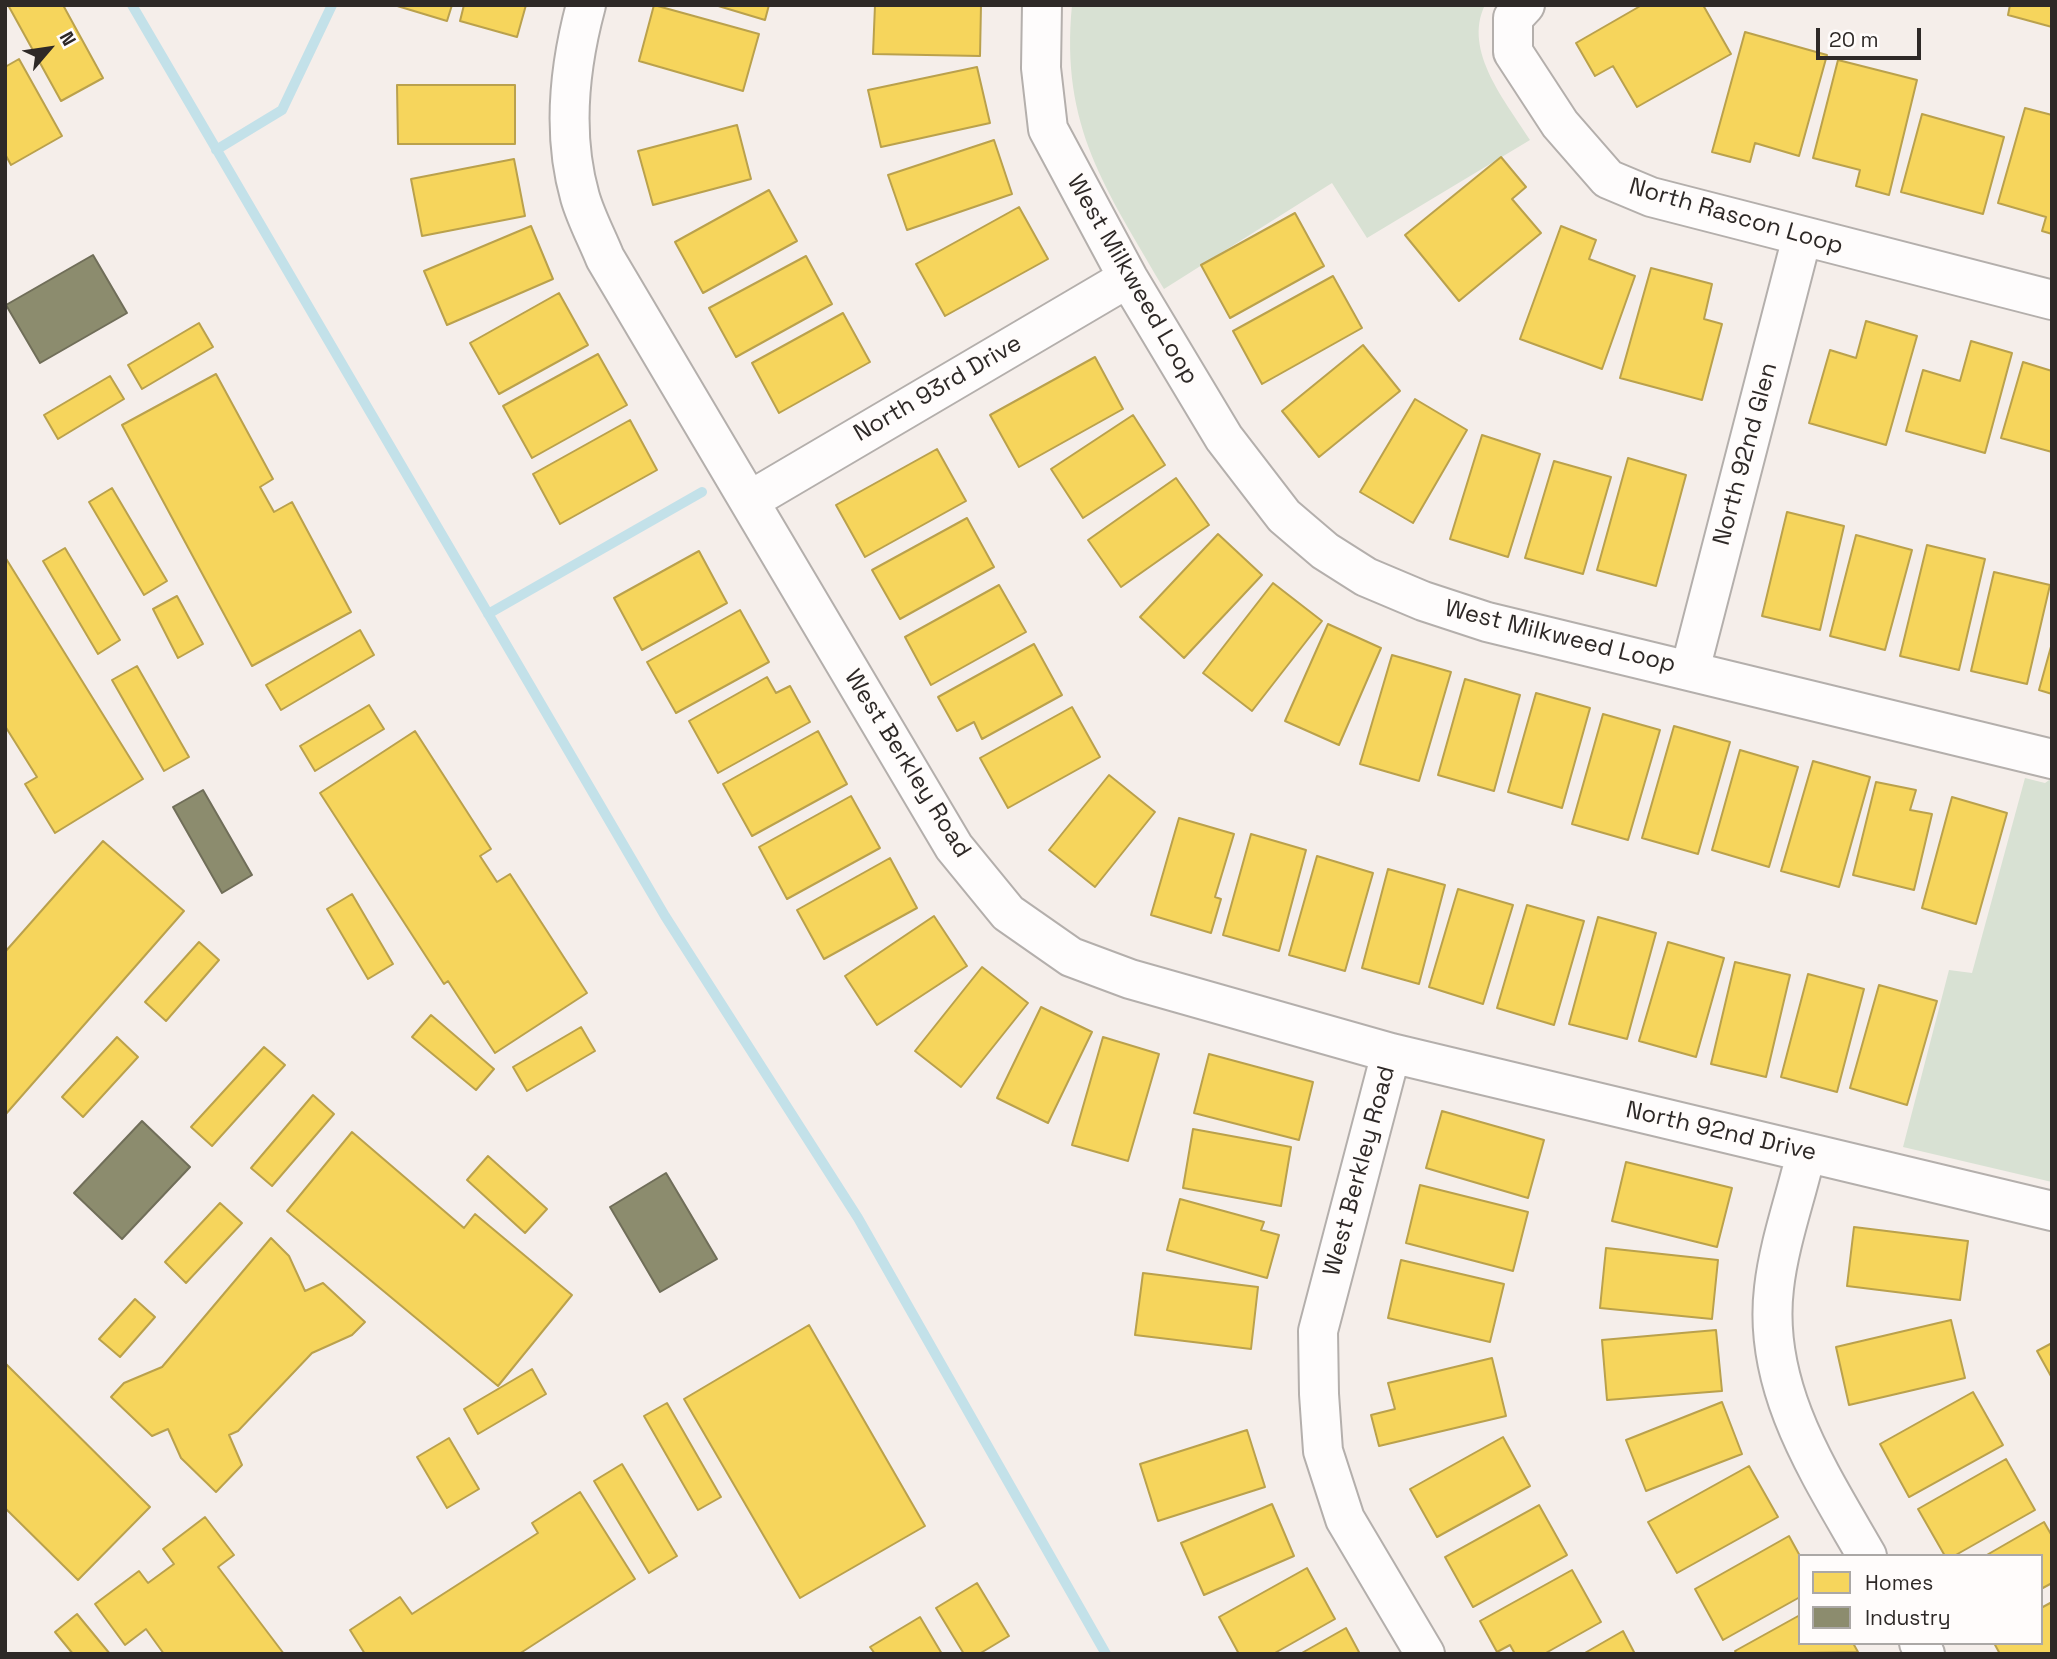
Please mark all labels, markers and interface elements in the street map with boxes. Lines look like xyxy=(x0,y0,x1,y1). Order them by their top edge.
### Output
north arrow xyxy=(14,14,84,84)
scale bar xyxy=(1819,14,1924,58)
text: 20 m xyxy=(1829,26,1879,53)
text: N xyxy=(54,27,82,50)
street label: West Milkweed Loop xyxy=(1060,170,1204,390)
street label: North Rascon Loop xyxy=(1626,173,1846,261)
street label: North 93rd Drive xyxy=(849,329,1027,449)
street label: North 92nd Glen xyxy=(1708,360,1784,548)
street label: West Milkweed Loop xyxy=(1442,594,1678,680)
street label: West Berkley Road xyxy=(837,665,977,863)
street label: West Berkley Road xyxy=(1318,1063,1402,1279)
street label: North 92nd Drive xyxy=(1623,1096,1819,1168)
legend xyxy=(1798,1554,2043,1645)
text: Homes xyxy=(1865,1569,1933,1596)
text: Industry xyxy=(1865,1604,1951,1631)

